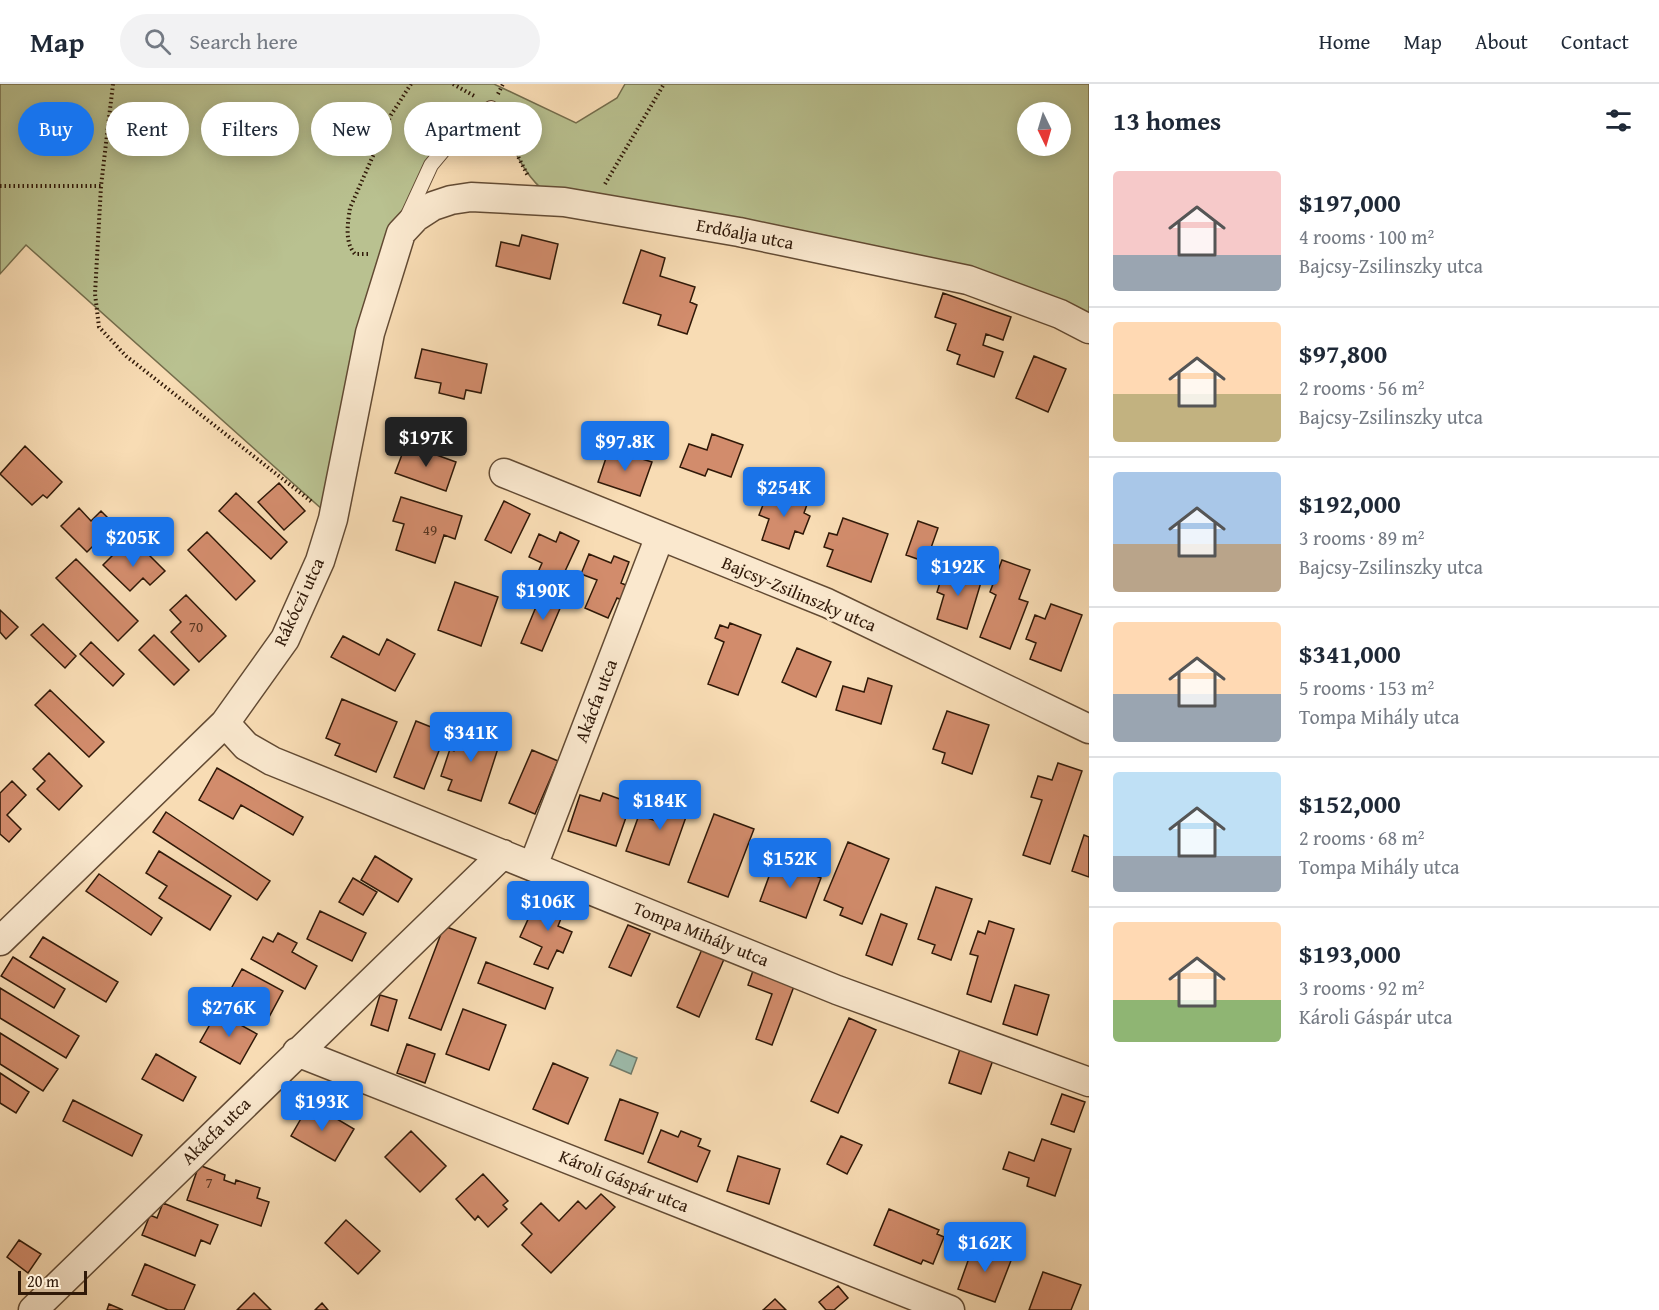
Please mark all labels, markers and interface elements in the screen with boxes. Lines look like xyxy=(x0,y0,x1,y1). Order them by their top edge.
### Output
search box xyxy=(120,14,540,68)
text: Map xyxy=(30,21,84,62)
icon: search xyxy=(141,25,174,58)
text: Search here xyxy=(189,25,298,57)
text: Home xyxy=(1319,26,1370,57)
text: Map xyxy=(1403,26,1442,57)
text: About xyxy=(1475,26,1528,57)
text: Contact xyxy=(1561,26,1629,57)
text: 13 homes xyxy=(1113,101,1221,140)
chip: Buy xyxy=(18,102,94,156)
chip: Rent xyxy=(106,102,189,156)
chip: Filters xyxy=(201,102,299,156)
chip: New xyxy=(311,102,392,156)
chip: Apartment xyxy=(404,102,542,156)
north arrow xyxy=(1017,102,1071,156)
map controls xyxy=(1017,102,1071,156)
icon: filters xyxy=(1602,104,1635,137)
text: $197,000 xyxy=(1299,183,1401,222)
icon: home xyxy=(1161,195,1233,267)
street label: Erdőalja utca xyxy=(694,211,797,256)
text: 4 rooms · 100 m² xyxy=(1299,222,1434,251)
text: Bajcsy-Zsilinszky utca xyxy=(1299,251,1483,280)
text: $97,800 xyxy=(1299,334,1387,373)
icon: home xyxy=(1161,346,1233,418)
text: 2 rooms · 56 m² xyxy=(1299,373,1425,402)
text: Bajcsy-Zsilinszky utca xyxy=(1299,402,1483,431)
pin: $197K xyxy=(384,417,468,468)
pin: $97.8K xyxy=(576,421,674,472)
text: $197K xyxy=(399,422,453,451)
text: $97.8K xyxy=(595,426,655,455)
pin: $254K xyxy=(742,467,826,518)
text: $254K xyxy=(757,472,811,501)
text: $192,000 xyxy=(1299,484,1401,523)
icon: home xyxy=(1161,496,1233,568)
pin: $205K xyxy=(91,517,175,568)
house number: 49 xyxy=(423,519,437,540)
text: $205K xyxy=(106,522,160,551)
text: 3 rooms · 89 m² xyxy=(1299,523,1425,552)
pin: $192K xyxy=(916,546,1000,597)
street label: Bajcsy-Zsilinszky utca xyxy=(718,549,881,638)
text: $192K xyxy=(931,551,985,580)
text: Bajcsy-Zsilinszky utca xyxy=(1299,552,1483,581)
street label: Rákóczi utca xyxy=(266,553,331,650)
pin: $190K xyxy=(501,570,585,621)
text: $190K xyxy=(516,575,570,604)
house number: 70 xyxy=(189,616,203,637)
text: $341,000 xyxy=(1299,634,1401,673)
icon: home xyxy=(1161,646,1233,718)
street label: Akácfa utca xyxy=(567,655,624,746)
text: 5 rooms · 153 m² xyxy=(1299,673,1434,702)
text: Tompa Mihály utca xyxy=(1299,702,1460,731)
pin: $341K xyxy=(429,712,513,763)
text: $341K xyxy=(444,717,498,746)
pin: $184K xyxy=(618,780,702,831)
text: $152,000 xyxy=(1299,784,1401,823)
text: $184K xyxy=(633,785,687,814)
icon: home xyxy=(1161,796,1233,868)
text: 2 rooms · 68 m² xyxy=(1299,823,1425,852)
pin: $152K xyxy=(748,838,832,889)
text: $152K xyxy=(763,843,817,872)
text: Tompa Mihály utca xyxy=(1299,852,1460,881)
pin: $106K xyxy=(506,881,590,932)
text: $106K xyxy=(521,886,575,915)
street label: Tompa Mihály utca xyxy=(629,894,774,973)
text: $193,000 xyxy=(1299,934,1401,973)
icon: home xyxy=(1161,946,1233,1018)
text: 3 rooms · 92 m² xyxy=(1299,973,1425,1002)
pin: $276K xyxy=(187,987,271,1038)
text: $276K xyxy=(202,992,256,1021)
text: Károli Gáspár utca xyxy=(1299,1002,1452,1031)
pin: $193K xyxy=(280,1081,364,1132)
text: $193K xyxy=(295,1086,349,1115)
street label: Akácfa utca xyxy=(175,1090,257,1171)
street label: Károli Gáspár utca xyxy=(555,1142,694,1219)
house number: 7 xyxy=(205,1172,213,1193)
pin: $162K xyxy=(943,1222,1027,1273)
text: $162K xyxy=(958,1227,1012,1256)
scale bar xyxy=(18,1268,87,1296)
text: 20 m xyxy=(27,1269,59,1293)

